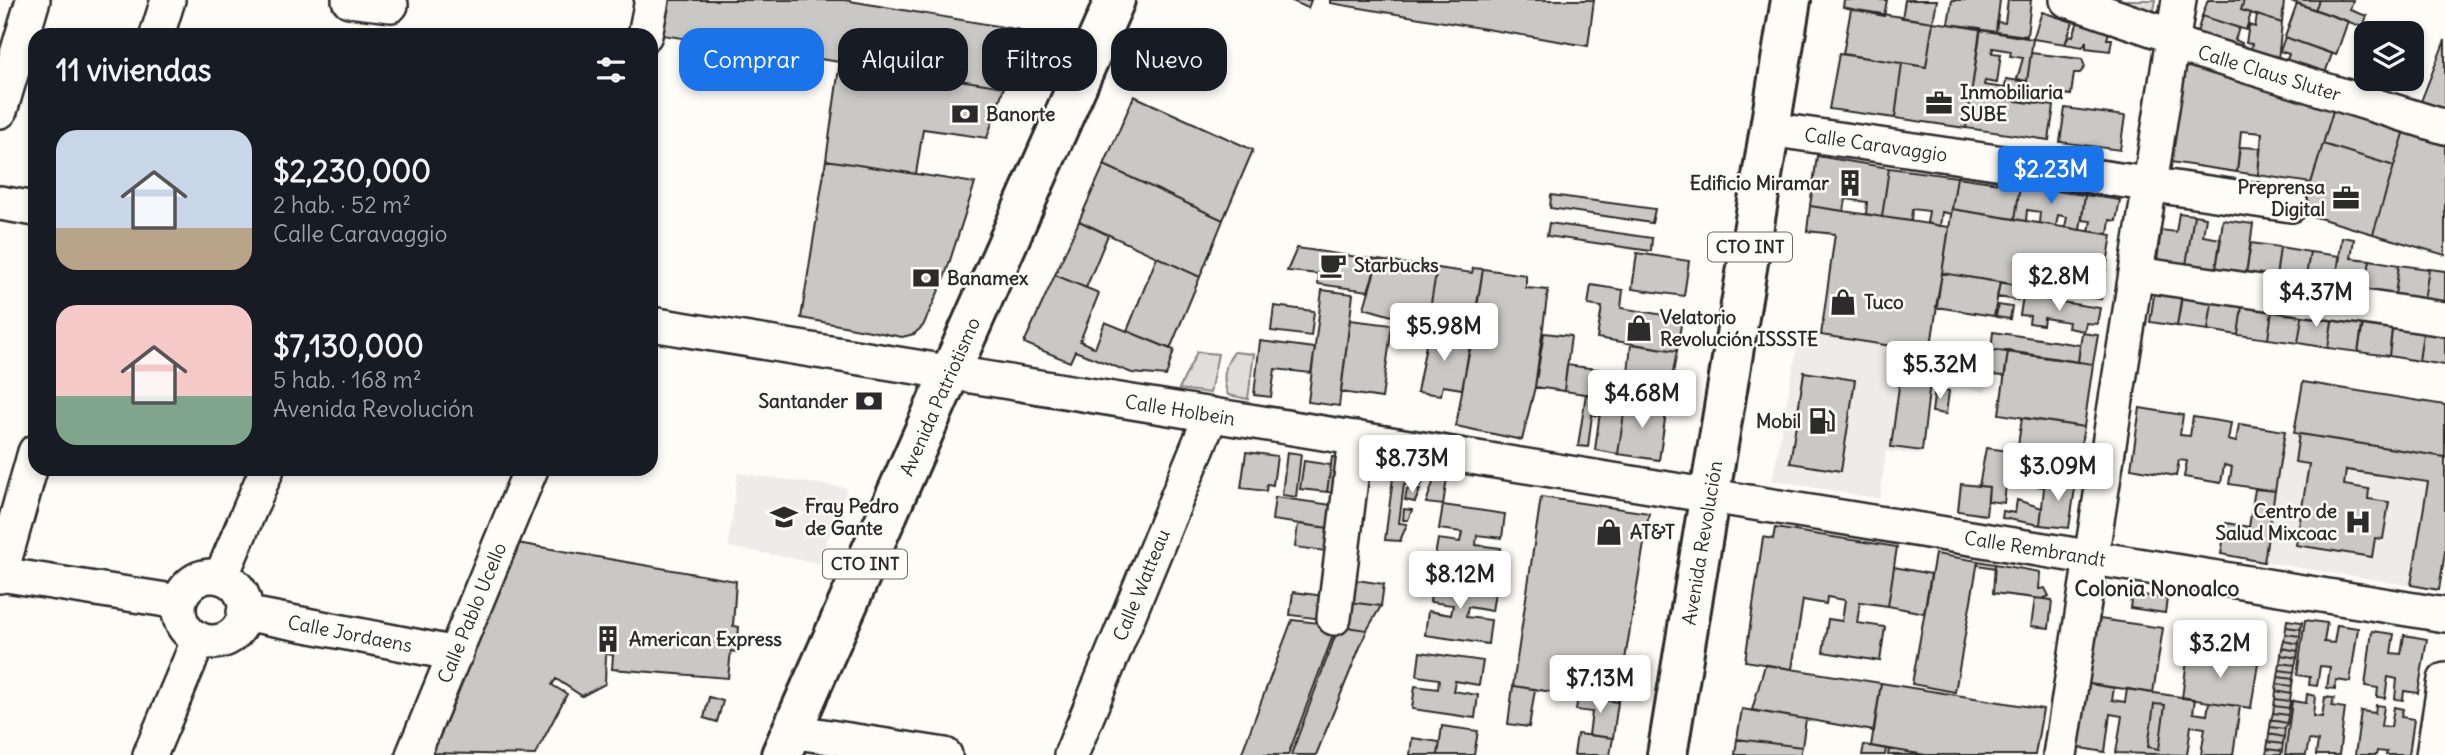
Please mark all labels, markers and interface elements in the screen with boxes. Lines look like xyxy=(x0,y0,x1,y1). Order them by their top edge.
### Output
map controls xyxy=(2354,21,2424,91)
button: layers xyxy=(2354,21,2424,91)
chip: Comprar xyxy=(679,28,824,91)
chip: Alquilar xyxy=(838,28,968,91)
chip: Filtros xyxy=(982,28,1097,91)
chip: Nuevo xyxy=(1111,28,1227,91)
street label: Calle Claus Sluter xyxy=(2195,40,2344,106)
text: 11 viviendas xyxy=(56,51,211,89)
icon: filters xyxy=(592,51,630,89)
place label: Inmobiliaria SUBE xyxy=(1960,80,2064,126)
office icon: Inmobiliaria SUBE xyxy=(1924,88,1954,118)
bank icon: Banorte xyxy=(950,99,980,129)
place label: Banorte xyxy=(986,102,1055,126)
street label: Calle Caravaggio xyxy=(1803,122,1949,167)
pin: $2.23M xyxy=(1994,146,2108,206)
text: $2,230,000 xyxy=(273,152,431,190)
text: $2.23M xyxy=(2014,154,2088,183)
icon: home xyxy=(112,158,196,242)
building icon: Edificio Miramar xyxy=(1835,168,1865,198)
place label: Edificio Miramar xyxy=(1690,171,1829,195)
place label: Preprensa Digital xyxy=(2237,175,2325,221)
office icon: Preprensa Digital xyxy=(2331,183,2361,213)
text: 2 hab. · 52 m² xyxy=(273,190,411,219)
text: Calle Caravaggio xyxy=(273,219,447,248)
road number: CTO INT xyxy=(1708,232,1792,262)
cafe icon: Starbucks xyxy=(1318,250,1348,280)
place label: Starbucks xyxy=(1354,253,1439,277)
pin: $2.8M xyxy=(2010,254,2108,313)
text: $2.8M xyxy=(2028,261,2090,290)
bank icon: Banamex xyxy=(911,263,941,293)
place label: Banamex xyxy=(947,266,1029,290)
pin: $4.37M xyxy=(2259,270,2373,329)
text: $4.37M xyxy=(2279,277,2353,306)
shop icon: Tuco xyxy=(1828,287,1858,317)
place label: Tuco xyxy=(1864,290,1904,314)
pin: $5.98M xyxy=(1387,304,1501,363)
place label: Velatorio Revolución ISSSTE xyxy=(1660,305,1818,351)
text: $5.98M xyxy=(1406,311,1482,340)
shop icon: Velatorio Revolución ISSSTE xyxy=(1624,313,1654,343)
street label: Avenida Patriotismo xyxy=(894,314,985,480)
text: $7,130,000 xyxy=(273,327,424,365)
icon: home xyxy=(112,333,196,417)
pin: $5.32M xyxy=(1883,342,1997,401)
text: $5.32M xyxy=(1902,349,1978,378)
text: 5 hab. · 168 m² xyxy=(273,365,422,394)
pin: $4.68M xyxy=(1585,370,1699,430)
text: $4.68M xyxy=(1604,378,1680,407)
bank icon: Santander xyxy=(854,386,884,416)
place label: Santander xyxy=(758,389,848,413)
street label: Calle Holbein xyxy=(1123,389,1237,431)
text: Avenida Revolución xyxy=(273,394,474,423)
fuel station icon: Mobil xyxy=(1807,406,1837,436)
place label: Mobil xyxy=(1756,409,1801,433)
pin: $8.73M xyxy=(1355,435,1469,495)
text: $8.73M xyxy=(1375,443,1449,472)
pin: $3.09M xyxy=(2001,444,2115,503)
text: $3.09M xyxy=(2019,451,2097,480)
street label: Avenida Revolución xyxy=(1677,459,1727,627)
place label: Fray Pedro de Gante xyxy=(805,494,899,540)
place label: Centro de Salud Mixcoac xyxy=(2215,499,2337,545)
school or university icon: Fray Pedro de Gante xyxy=(769,502,799,532)
hospital icon: Centro de Salud Mixcoac xyxy=(2343,507,2373,537)
shop icon: AT&T xyxy=(1594,517,1624,547)
place label: AT&T xyxy=(1630,520,1675,544)
street label: Calle Watteau xyxy=(1107,525,1175,644)
street label: Calle Rembrandt xyxy=(1963,525,2107,572)
street label: Calle Pablo Ucello xyxy=(432,539,511,687)
road number: CTO INT xyxy=(823,550,907,578)
pin: $8.12M xyxy=(1403,552,1517,611)
text: $8.12M xyxy=(1425,559,1495,588)
district label: Colonia Nonoalco xyxy=(2075,575,2240,602)
street label: Calle Jordaens xyxy=(286,610,414,657)
pin: $3.2M xyxy=(2171,620,2269,680)
building icon: American Express xyxy=(593,624,623,654)
place label: American Express xyxy=(629,627,782,651)
text: $3.2M xyxy=(2189,628,2251,657)
pin: $7.13M xyxy=(1543,656,1657,715)
text: $7.13M xyxy=(1566,663,1634,692)

